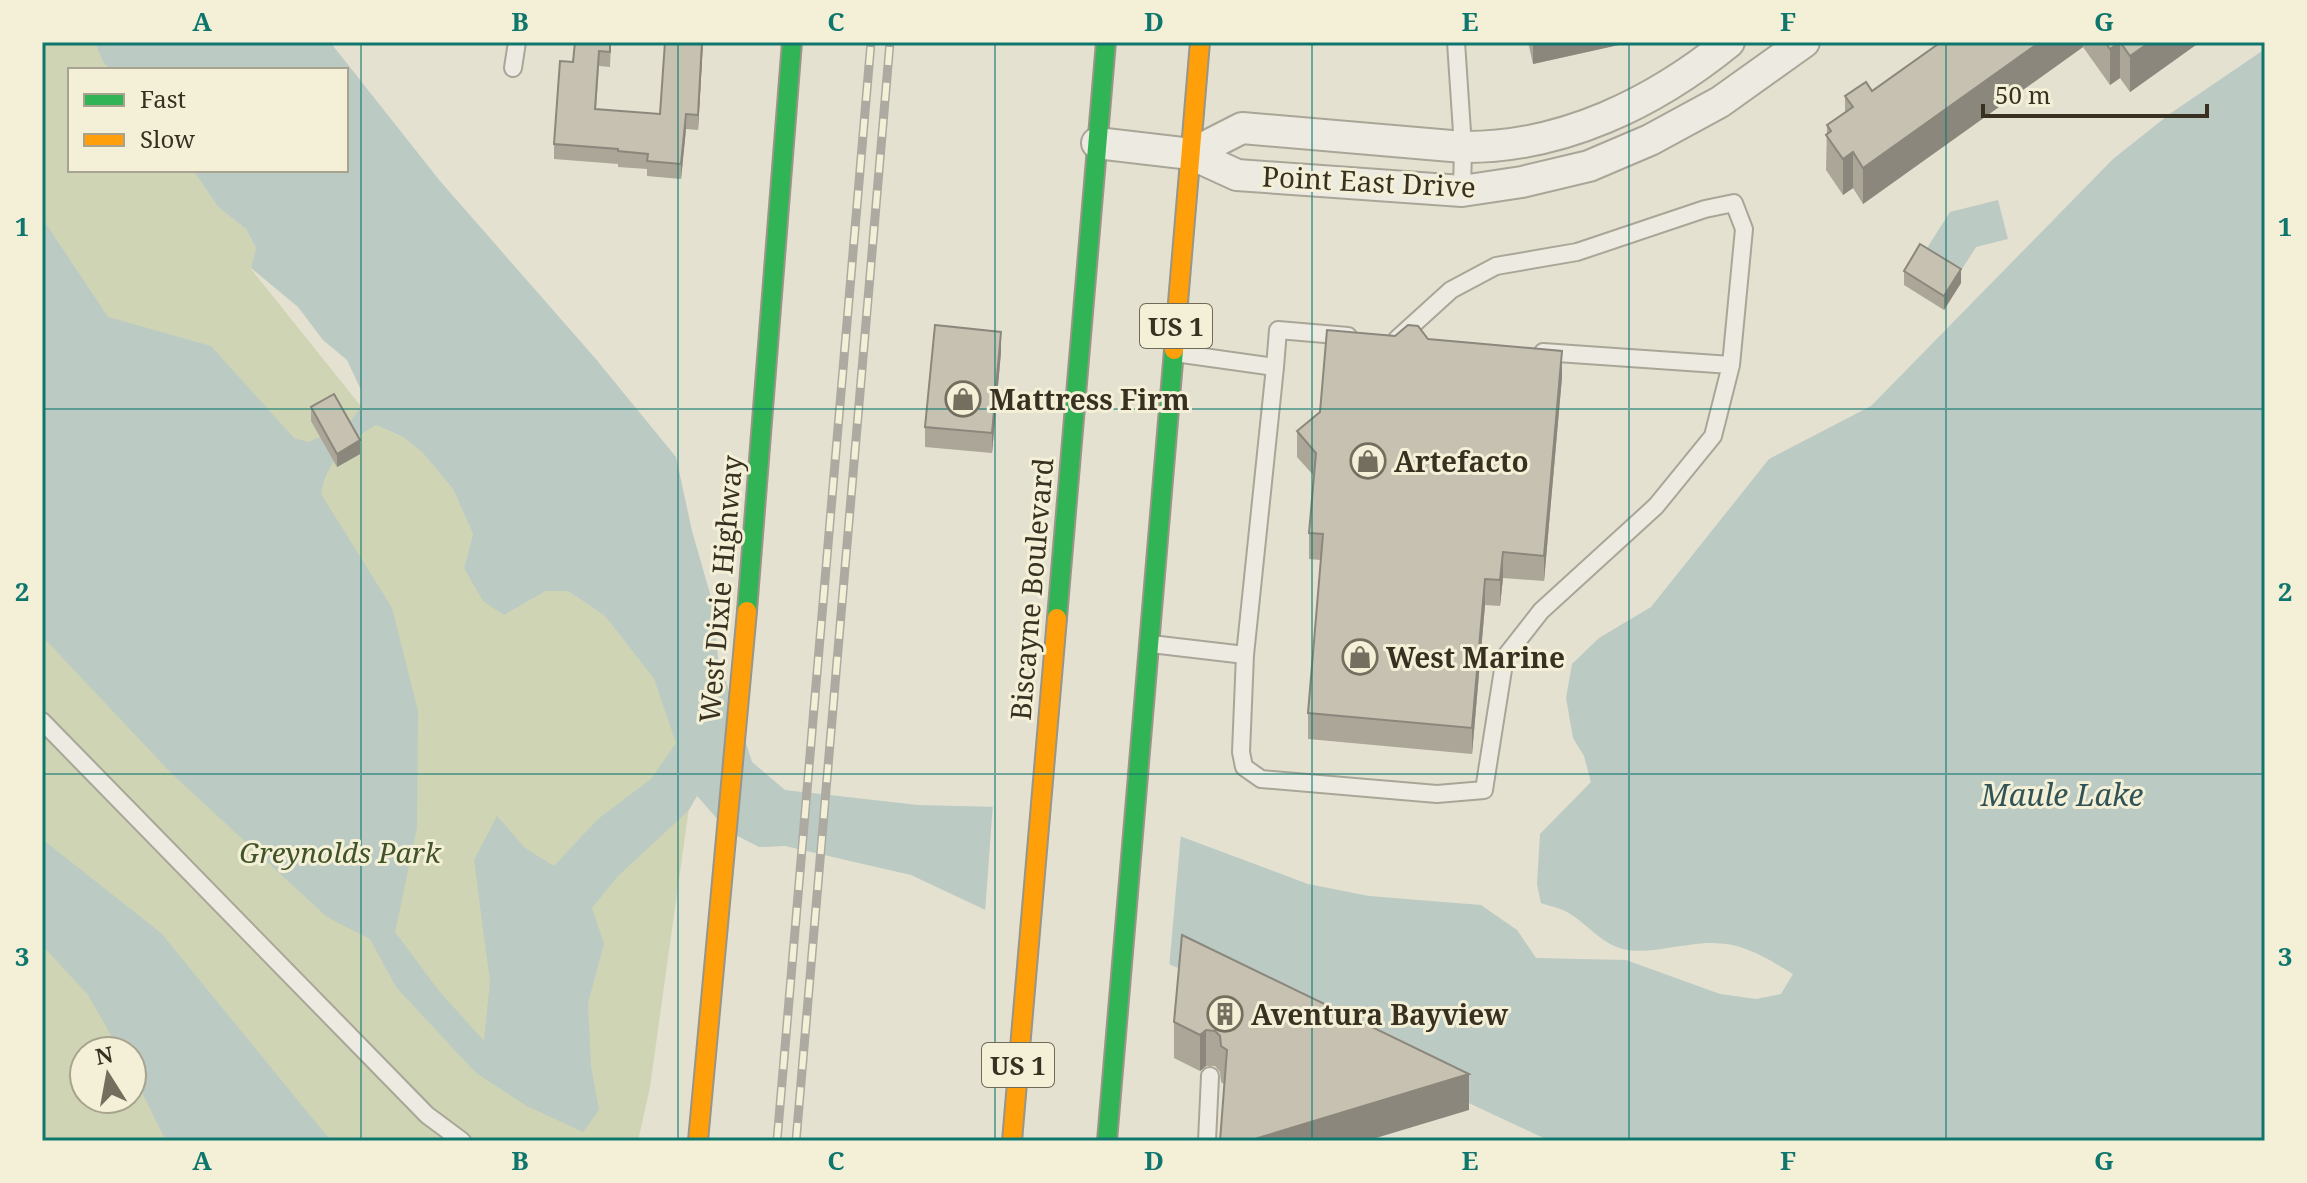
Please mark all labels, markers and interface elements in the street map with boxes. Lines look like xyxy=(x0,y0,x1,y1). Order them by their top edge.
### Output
text: A xyxy=(192,3,212,39)
text: B xyxy=(511,3,529,39)
text: C xyxy=(827,3,845,39)
text: D xyxy=(1144,3,1164,39)
text: E xyxy=(1462,3,1479,39)
text: F xyxy=(1780,3,1796,39)
text: G xyxy=(2094,3,2114,39)
legend xyxy=(68,68,348,172)
scale bar xyxy=(1983,68,2207,118)
text: 50 m xyxy=(1995,78,2051,111)
text: Fast xyxy=(140,82,186,115)
text: Slow xyxy=(140,122,195,155)
street label: Point East Drive xyxy=(1261,156,1477,206)
text: 1 xyxy=(15,208,29,244)
text: 1 xyxy=(2278,208,2292,244)
road number: US 1 xyxy=(1140,304,1212,348)
shop icon: Mattress Firm xyxy=(944,380,982,418)
place label: Mattress Firm xyxy=(989,380,1190,418)
shop icon: Artefacto xyxy=(1349,442,1387,480)
place label: Artefacto xyxy=(1394,442,1529,480)
street label: West Dixie Highway xyxy=(689,454,751,724)
street label: Biscayne Boulevard xyxy=(1001,456,1061,722)
text: 2 xyxy=(15,573,29,609)
text: 2 xyxy=(2278,573,2292,609)
shop icon: West Marine xyxy=(1341,638,1379,676)
place label: West Marine xyxy=(1386,638,1565,676)
water label: Maule Lake xyxy=(1980,774,2143,815)
park label: Greynolds Park xyxy=(239,833,442,871)
text: 3 xyxy=(15,938,29,974)
text: 3 xyxy=(2278,938,2292,974)
building icon: Aventura Bayview xyxy=(1206,995,1244,1033)
place label: Aventura Bayview xyxy=(1251,995,1508,1033)
north arrow xyxy=(68,1035,148,1115)
text: N xyxy=(93,1038,115,1071)
road number: US 1 xyxy=(982,1043,1054,1087)
text: A xyxy=(192,1142,212,1178)
text: B xyxy=(511,1142,529,1178)
text: C xyxy=(827,1142,845,1178)
text: D xyxy=(1144,1142,1164,1178)
text: E xyxy=(1462,1142,1479,1178)
text: F xyxy=(1780,1142,1796,1178)
text: G xyxy=(2094,1142,2114,1178)

